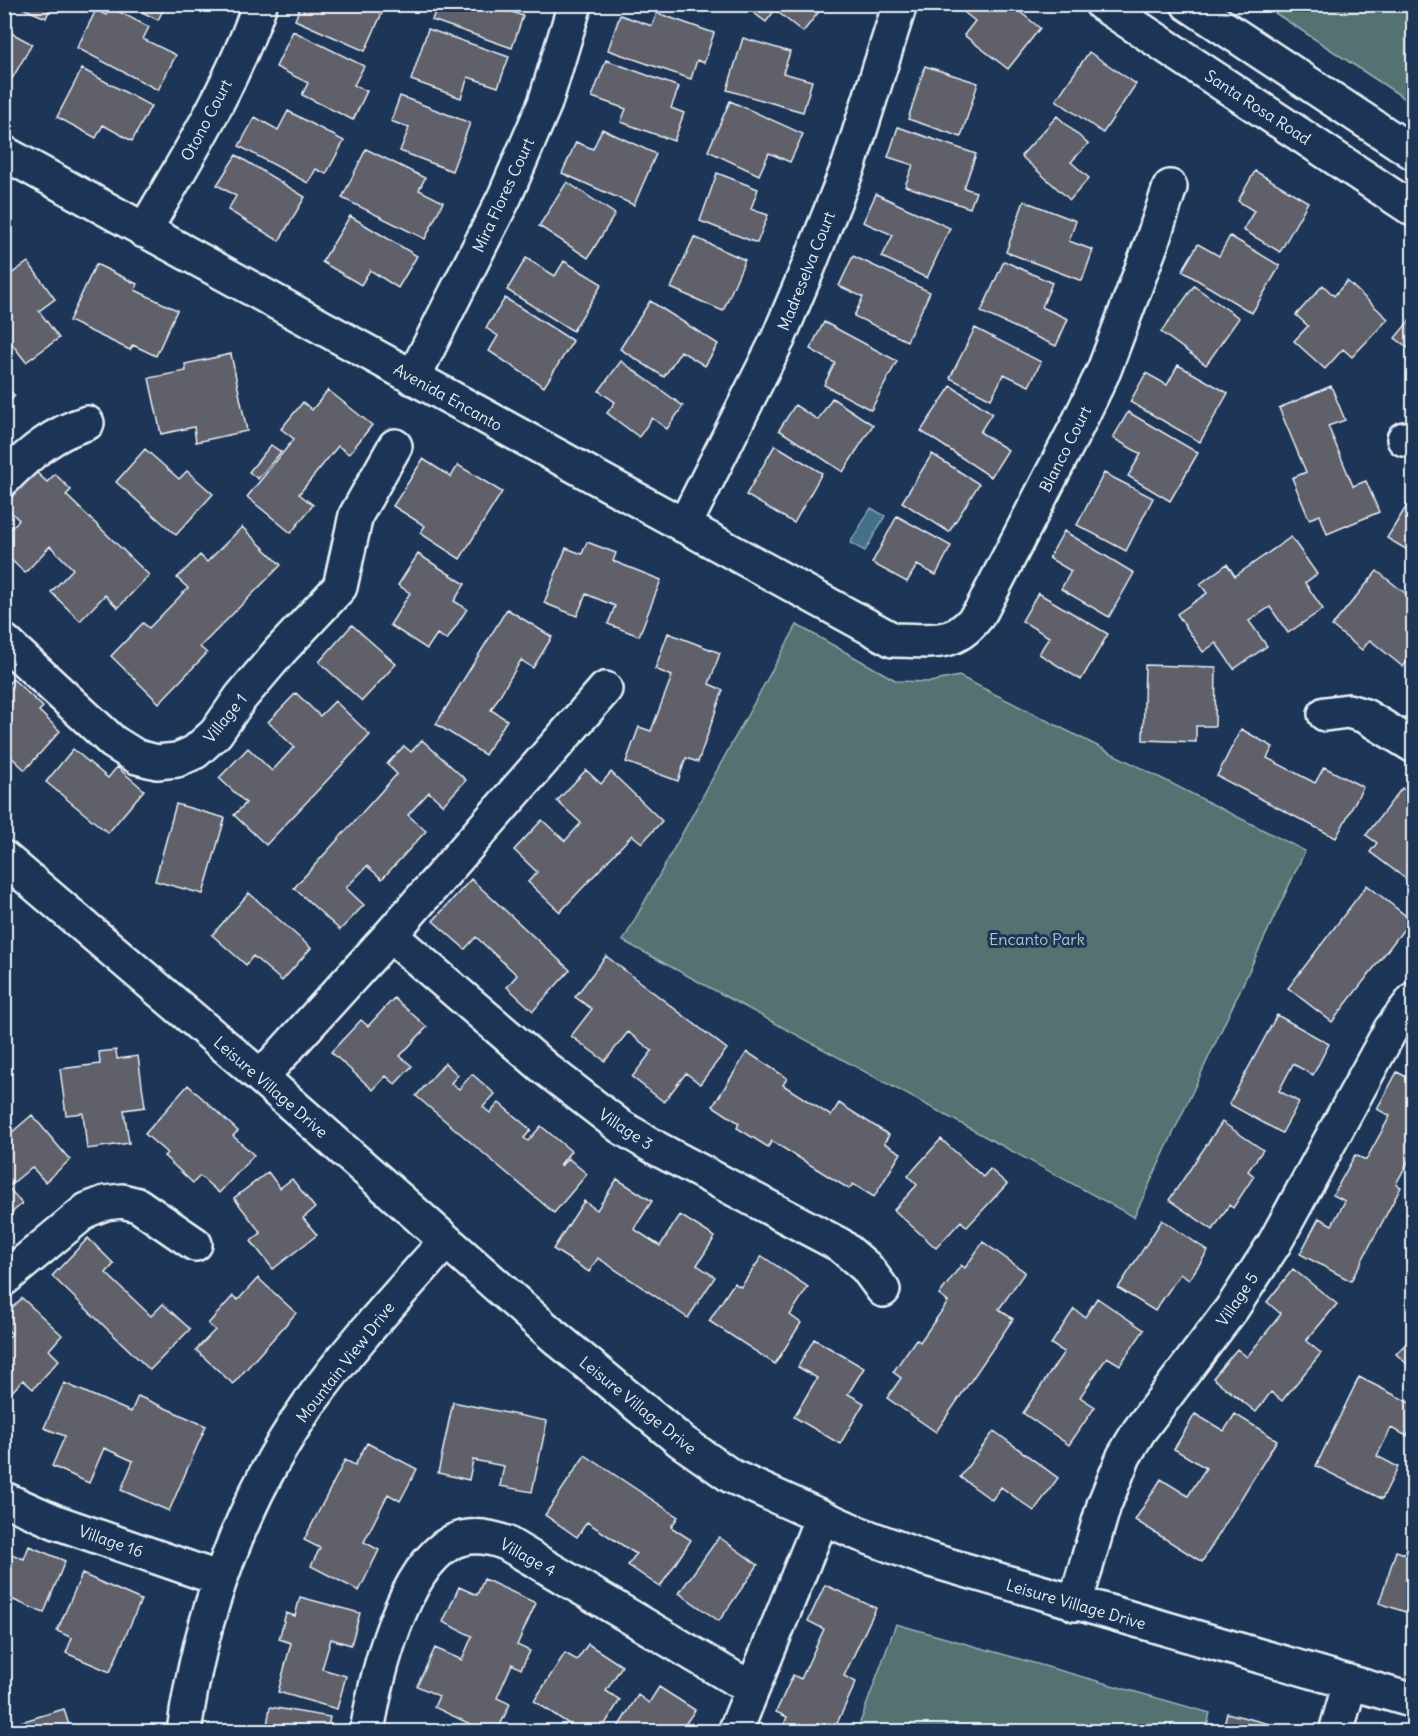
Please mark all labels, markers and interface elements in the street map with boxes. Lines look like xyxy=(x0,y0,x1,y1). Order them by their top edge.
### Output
street label: Santa Rosa Road xyxy=(1201,65,1315,149)
street label: Otono Court xyxy=(176,75,236,164)
street label: Mira Flores Court xyxy=(468,134,538,255)
street label: Madreselva Court xyxy=(773,208,839,334)
street label: Avenida Encanto xyxy=(390,359,506,435)
street label: Blanco Court xyxy=(1035,402,1095,495)
street label: Village 1 xyxy=(199,689,251,747)
park label: Encanto Park xyxy=(989,929,1085,949)
street label: Leisure Village Drive xyxy=(210,1032,332,1142)
street label: Village 3 xyxy=(595,1104,657,1154)
street label: Village 5 xyxy=(1212,1268,1262,1330)
street label: Mountain View Drive xyxy=(292,1298,398,1426)
street label: Leisure Village Drive xyxy=(576,1352,700,1458)
street label: Village 16 xyxy=(76,1521,146,1561)
street label: Village 4 xyxy=(497,1534,559,1580)
street label: Leisure Village Drive xyxy=(1004,1574,1148,1634)

